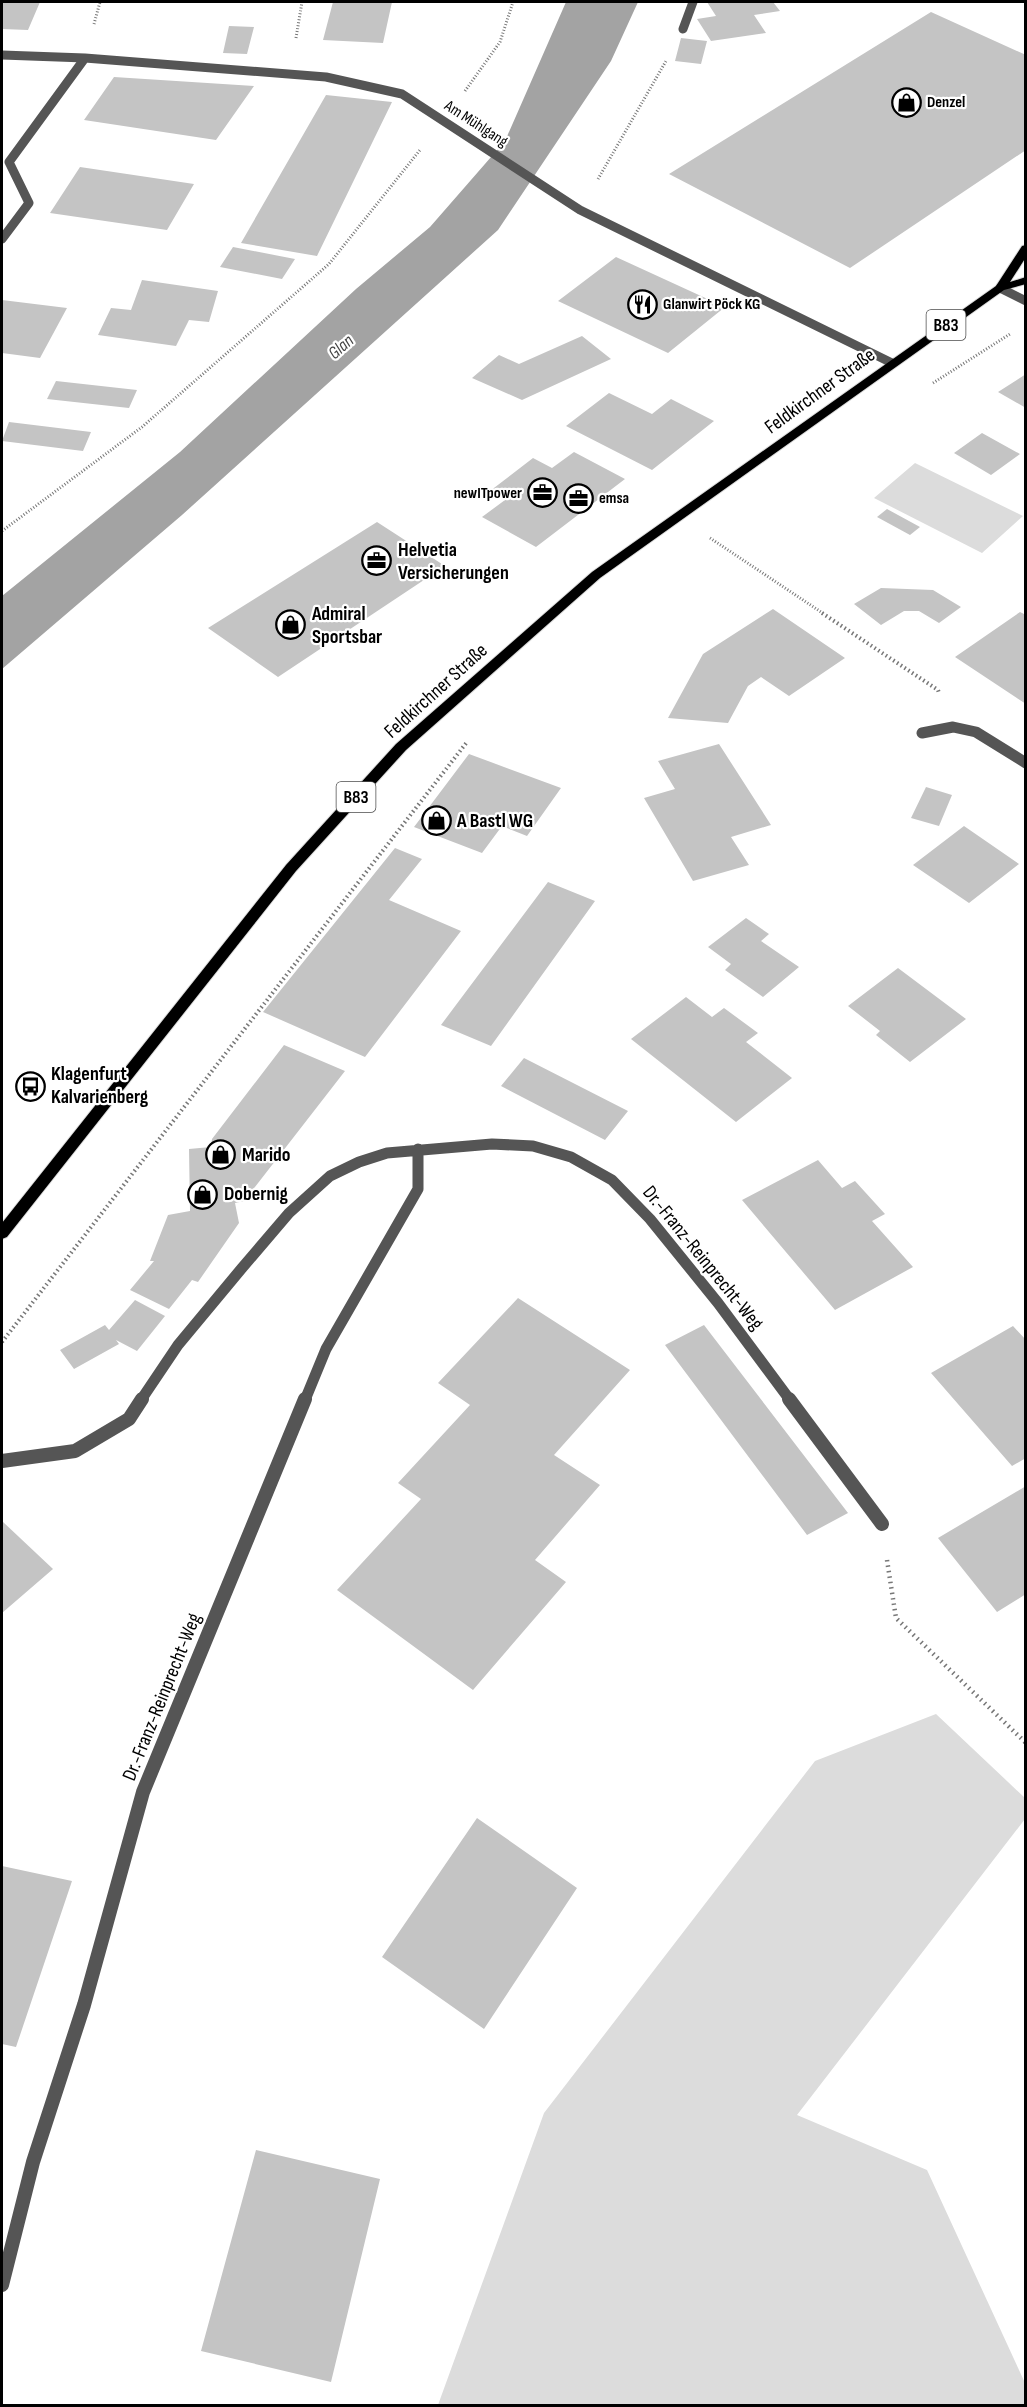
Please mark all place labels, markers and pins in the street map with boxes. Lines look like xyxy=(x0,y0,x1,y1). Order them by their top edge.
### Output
shop icon: Denzel xyxy=(890,86,922,118)
place label: Denzel xyxy=(927,93,965,112)
restaurant icon: Glanwirt Pöck KG xyxy=(626,288,658,320)
place label: Glanwirt Pöck KG xyxy=(663,295,760,314)
office icon: newITpower xyxy=(527,477,559,509)
office icon: emsa xyxy=(562,482,594,514)
place label: newITpower xyxy=(454,484,522,503)
place label: emsa xyxy=(599,489,629,508)
place label: Helvetia Versicherungen xyxy=(398,538,509,585)
office icon: Helvetia Versicherungen xyxy=(361,545,393,577)
place label: Admiral Sportsbar xyxy=(311,602,382,649)
shop icon: Admiral Sportsbar xyxy=(275,609,307,641)
shop icon: A Bastl WG xyxy=(420,805,452,837)
place label: A Bastl WG xyxy=(456,809,533,833)
place label: Klagenfurt Kalvarienberg xyxy=(51,1062,149,1109)
bus stop icon: Klagenfurt Kalvarienberg xyxy=(14,1070,46,1102)
shop icon: Marido xyxy=(205,1139,237,1171)
place label: Marido xyxy=(242,1143,291,1167)
shop icon: Dobernig xyxy=(187,1178,219,1210)
place label: Dobernig xyxy=(224,1182,288,1206)

